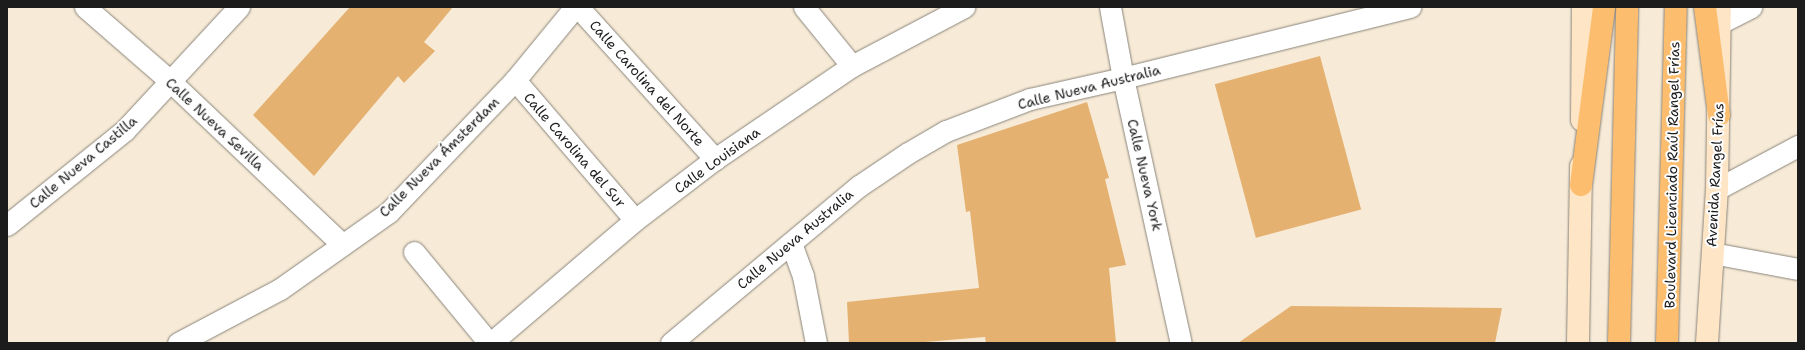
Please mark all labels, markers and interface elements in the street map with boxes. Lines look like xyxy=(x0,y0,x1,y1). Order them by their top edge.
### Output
street label: Calle Carolina del Norte xyxy=(586,17,708,149)
street label: Boulevard Licenciado Raúl Rangel Frías xyxy=(1661,41,1683,309)
street label: Calle Nueva Australia xyxy=(1016,61,1162,113)
street label: Calle Nueva Sevilla xyxy=(162,74,268,174)
street label: Calle Carolina del Sur xyxy=(521,89,629,211)
street label: Calle Nueva Ámsterdam xyxy=(376,94,502,220)
street label: Avenida Rangel Frías xyxy=(1703,103,1727,247)
street label: Calle Nueva Castilla xyxy=(26,112,140,212)
street label: Calle Nueva York xyxy=(1124,117,1166,233)
street label: Calle Louisiana xyxy=(671,123,763,197)
street label: Calle Nueva Australia xyxy=(733,185,857,293)

